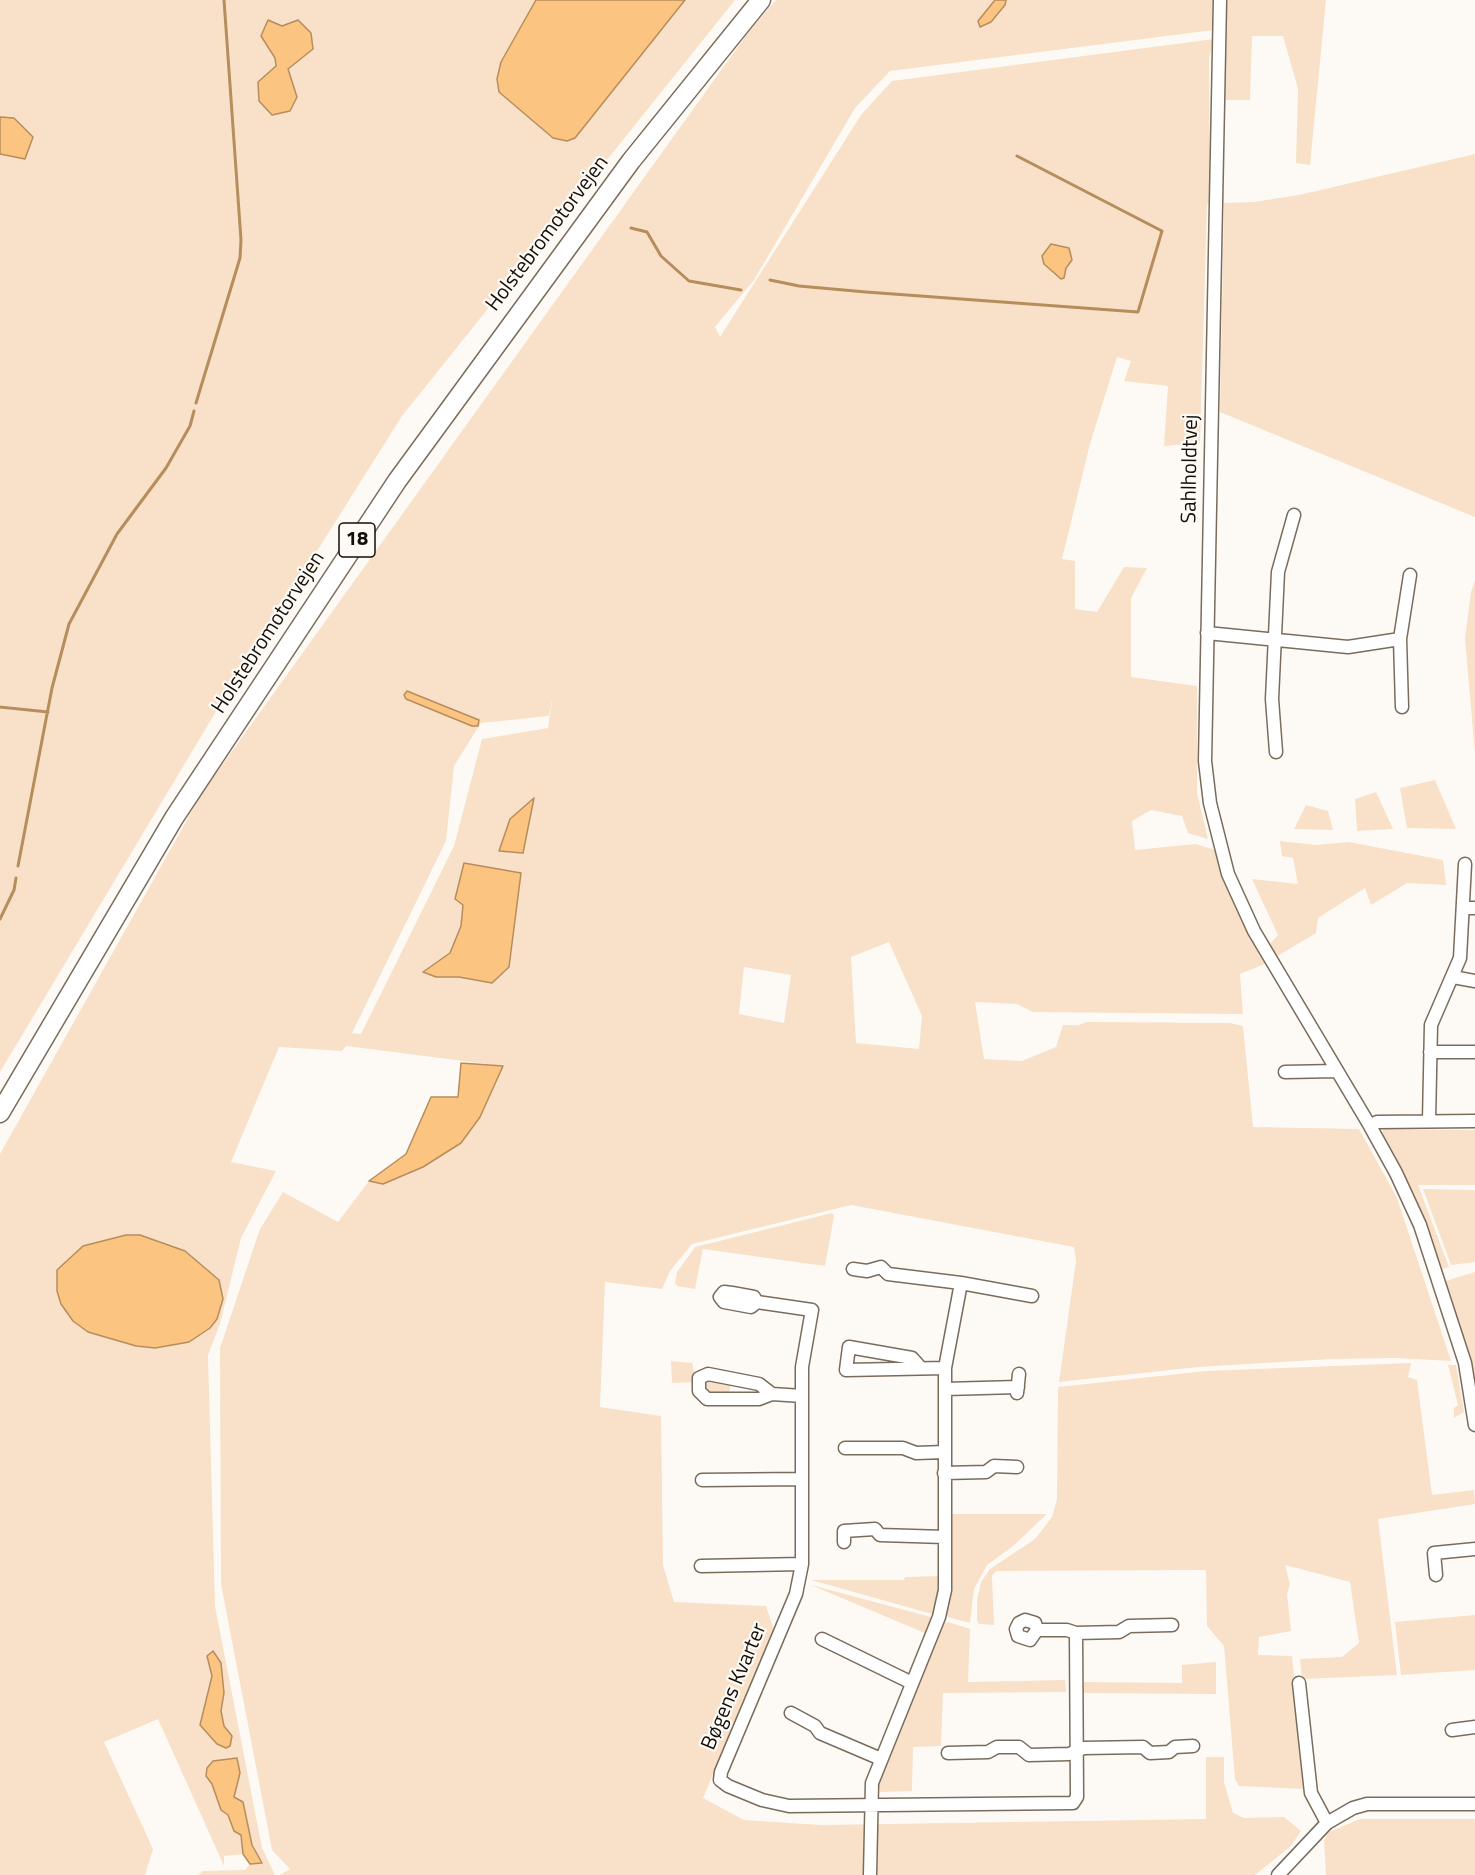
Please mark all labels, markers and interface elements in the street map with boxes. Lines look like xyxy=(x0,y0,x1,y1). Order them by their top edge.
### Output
street label: Holstebromotorvejen xyxy=(481,151,615,317)
street label: Sahlholdtvej xyxy=(1177,414,1205,524)
road number: 18 xyxy=(339,523,375,557)
street label: Holstebromotorvejen xyxy=(207,547,331,719)
street label: Bøgens Kvarter xyxy=(697,1620,773,1754)

